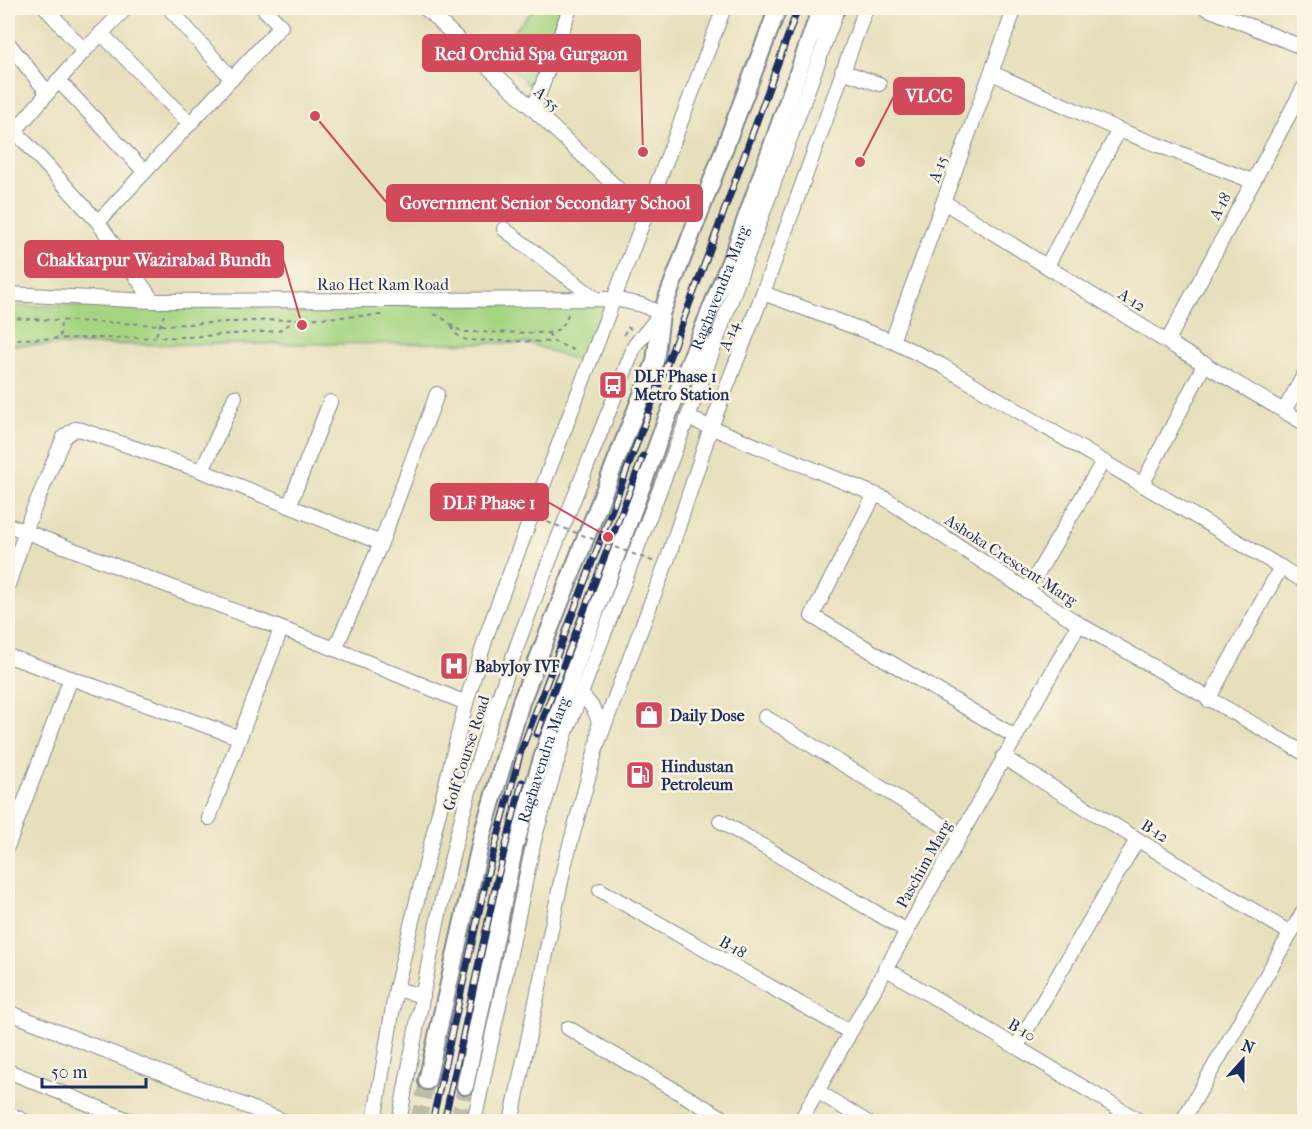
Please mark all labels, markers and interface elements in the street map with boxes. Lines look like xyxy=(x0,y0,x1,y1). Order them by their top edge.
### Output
callout: Red Orchid Spa Gurgaon xyxy=(423,35,640,71)
text: Red Orchid Spa Gurgaon xyxy=(434,44,628,65)
callout: VLCC xyxy=(894,78,964,114)
street label: A-55 xyxy=(530,82,564,116)
text: VLCC xyxy=(905,86,952,107)
street label: A-15 xyxy=(924,153,952,186)
callout: Government Senior Secondary School xyxy=(387,185,702,221)
street label: A-18 xyxy=(1205,189,1235,224)
text: Government Senior Secondary School xyxy=(400,193,691,214)
street label: Raghavendra Marg xyxy=(686,222,753,353)
callout: Chakkarpur Wazirabad Bundh xyxy=(25,241,283,277)
text: Chakkarpur Wazirabad Bundh xyxy=(37,250,272,271)
street label: Rao Het Ram Road xyxy=(317,275,449,294)
street label: A-12 xyxy=(1114,284,1149,316)
street label: A-14 xyxy=(714,318,743,354)
place label: DLF Phase 1 Metro Station xyxy=(633,367,730,404)
bus stop icon: DLF Phase 1 Metro Station xyxy=(597,369,629,401)
callout: DLF Phase 1 xyxy=(431,484,548,520)
text: DLF Phase 1 xyxy=(443,493,535,514)
street label: Ashoka Crescent Marg xyxy=(940,510,1081,610)
hospital icon: BabyJoy IVF xyxy=(438,650,470,682)
place label: BabyJoy IVF xyxy=(475,657,560,677)
street label: Golf Course Road xyxy=(438,693,494,813)
street label: Raghavendra Marg xyxy=(513,693,573,825)
shop icon: Daily Dose xyxy=(633,699,665,731)
place label: Daily Dose xyxy=(670,706,745,726)
place label: Hindustan Petroleum xyxy=(661,757,734,794)
fuel station icon: Hindustan Petroleum xyxy=(624,759,656,791)
street label: B-12 xyxy=(1138,815,1172,847)
street label: Paschim Marg xyxy=(892,816,956,911)
street label: B-18 xyxy=(716,932,750,962)
street label: B-10 xyxy=(1005,1014,1039,1046)
north arrow xyxy=(1213,1030,1273,1090)
text: N xyxy=(1239,1035,1258,1058)
scale bar xyxy=(42,1051,146,1089)
text: 50 m xyxy=(51,1062,88,1083)

